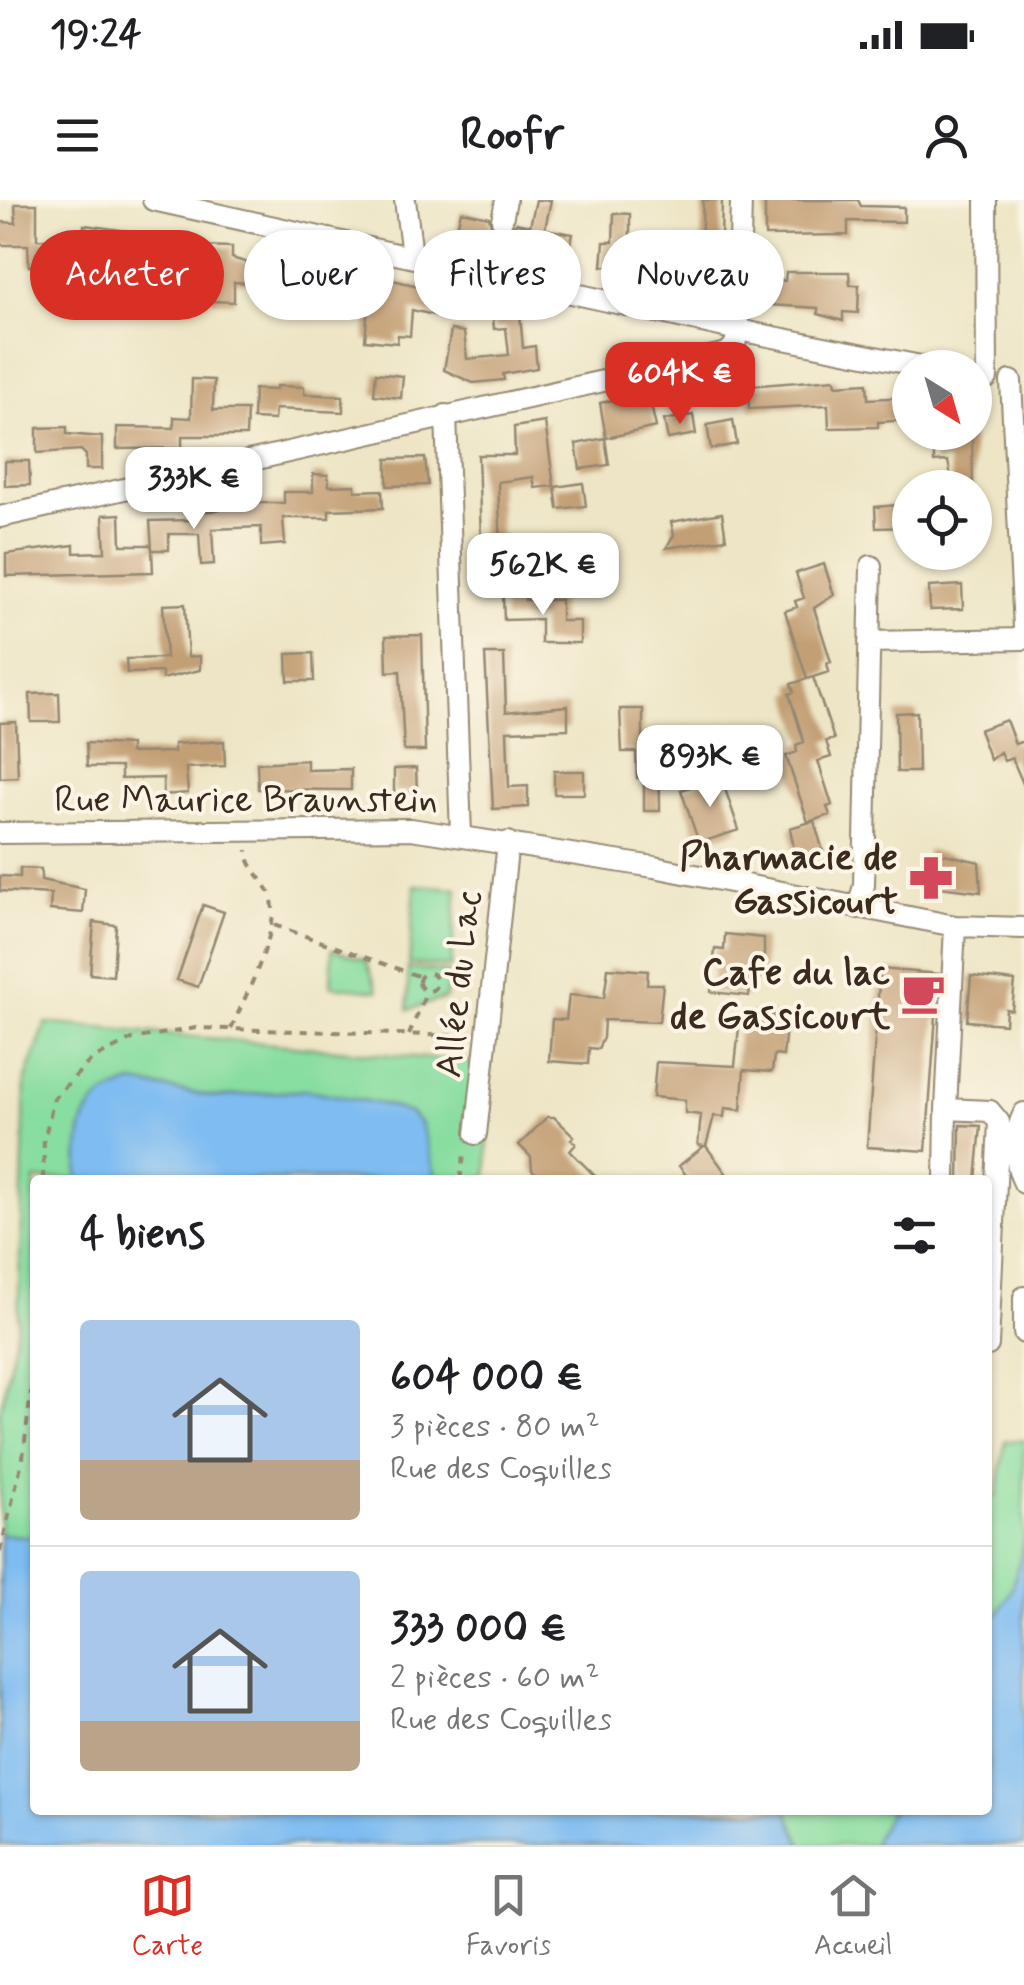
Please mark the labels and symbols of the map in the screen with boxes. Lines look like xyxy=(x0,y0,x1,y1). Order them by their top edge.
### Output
pin: 604K € xyxy=(599,342,761,427)
north arrow xyxy=(892,350,992,450)
pin: 333K € xyxy=(113,447,275,532)
pin: 562K € xyxy=(462,533,624,618)
pin: 893K € xyxy=(629,725,791,810)
street label: Rue Maurice Braunstein xyxy=(54,776,438,825)
place label: Pharmacie de Gassicourt xyxy=(680,834,898,927)
pharmacy icon: Pharmacie de Gassicourt xyxy=(907,854,955,902)
street label: Allée du Lac xyxy=(425,888,494,1080)
place label: Cafe du lac de Gassicourt xyxy=(670,949,891,1042)
cafe icon: Cafe du lac de Gassicourt xyxy=(899,969,947,1017)

